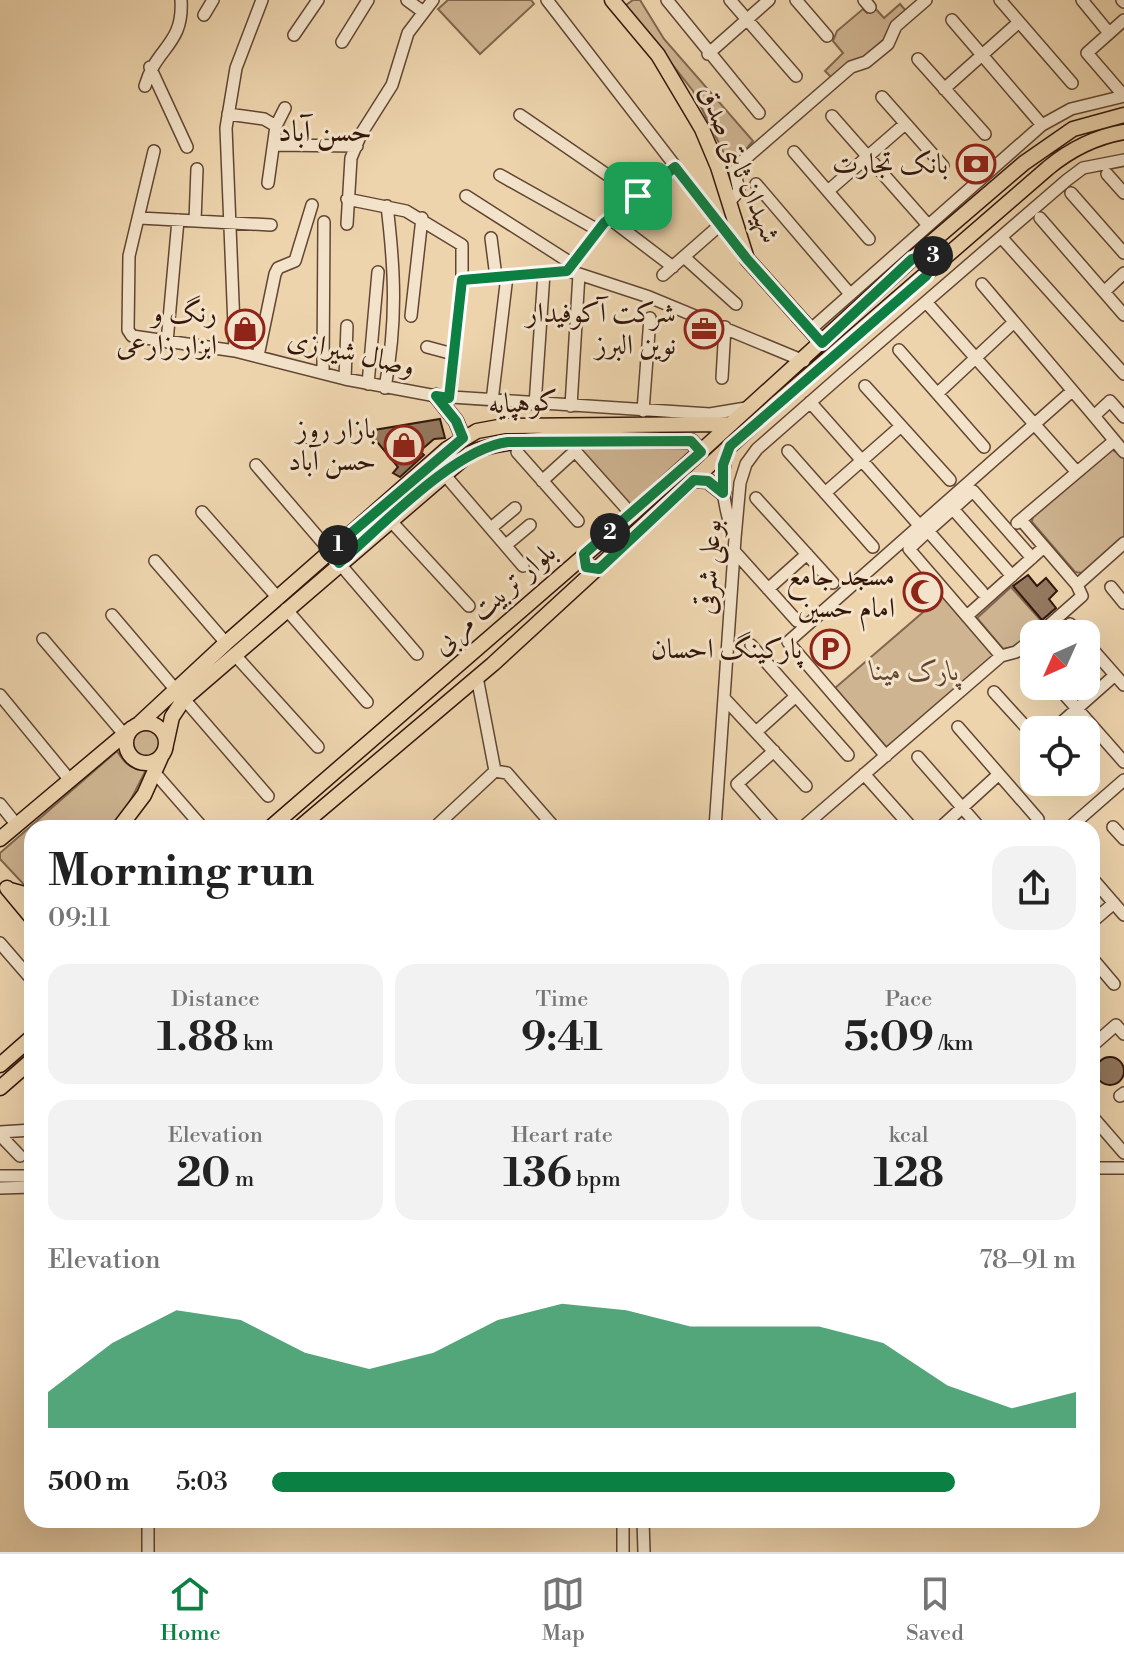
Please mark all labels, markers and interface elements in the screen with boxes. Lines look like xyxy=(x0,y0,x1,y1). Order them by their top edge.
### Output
street label: شهیدان ثابتی صدق xyxy=(690,80,788,248)
district label: حسن آباد xyxy=(278,113,372,151)
bank icon: بانک تجارت xyxy=(955,143,997,185)
place label: بانک تجارت xyxy=(832,147,948,182)
pin xyxy=(604,162,672,230)
icon: arrive xyxy=(616,174,660,218)
pin: 3 xyxy=(913,236,953,276)
text: 3 xyxy=(926,242,940,269)
place label: رنگ و ابزار زارعی xyxy=(116,295,217,363)
place label: شرکت آکوفیدار نوین البرز xyxy=(523,296,676,363)
shop icon: رنگ و ابزار زارعی xyxy=(224,308,266,350)
office icon: شرکت آکوفیدار نوین البرز xyxy=(683,308,725,350)
street label: وصال شیرازی xyxy=(284,321,418,385)
street label: کوهپایه xyxy=(487,384,559,422)
place label: بازار روز حسن آباد xyxy=(288,412,376,479)
shop icon: بازار روز حسن آباد xyxy=(383,424,425,466)
pin: 2 xyxy=(590,513,630,553)
street label: بوعلی شرقی xyxy=(688,518,732,616)
text: 2 xyxy=(603,519,617,546)
pin: 1 xyxy=(318,525,358,565)
text: 1 xyxy=(333,531,343,558)
street label: بلوار تربیت مربی xyxy=(425,535,564,663)
place label: مسجد جامع امام حسین xyxy=(786,559,895,632)
mosque icon: مسجد جامع امام حسین xyxy=(902,571,944,613)
north arrow xyxy=(1020,620,1100,700)
map controls xyxy=(1020,620,1100,796)
parking icon: پارکینگ احسان xyxy=(809,628,851,670)
place label: پارکینگ احسان xyxy=(651,631,804,669)
park label: پارک مینا xyxy=(867,654,962,691)
button: locate xyxy=(1020,716,1100,796)
text: Morning run xyxy=(48,844,314,899)
button: share xyxy=(992,846,1076,930)
text: 09:11 xyxy=(48,902,110,934)
text: Distance xyxy=(171,986,260,1013)
text: Time xyxy=(536,986,588,1013)
text: Pace xyxy=(885,986,932,1013)
text: 1.88 xyxy=(157,1013,238,1063)
text: 9:41 xyxy=(521,1013,603,1063)
text: 5:09 xyxy=(844,1013,934,1063)
text: km xyxy=(238,1030,274,1057)
text: /km xyxy=(934,1030,973,1057)
text: Elevation xyxy=(168,1122,263,1149)
text: Heart rate xyxy=(511,1122,613,1149)
text: kcal xyxy=(889,1122,929,1149)
text: 20 xyxy=(176,1149,230,1199)
text: 136 xyxy=(503,1149,572,1199)
text: 128 xyxy=(873,1149,944,1199)
text: m xyxy=(230,1166,254,1193)
text: bpm xyxy=(572,1166,621,1193)
text: Elevation xyxy=(48,1244,161,1276)
text: 78–91 m xyxy=(979,1244,1076,1276)
text: 500 m xyxy=(48,1466,130,1498)
text: 5:03 xyxy=(176,1466,228,1498)
tab: Home xyxy=(160,1572,221,1647)
tab: Map xyxy=(541,1572,585,1647)
tab: Saved xyxy=(906,1572,964,1647)

